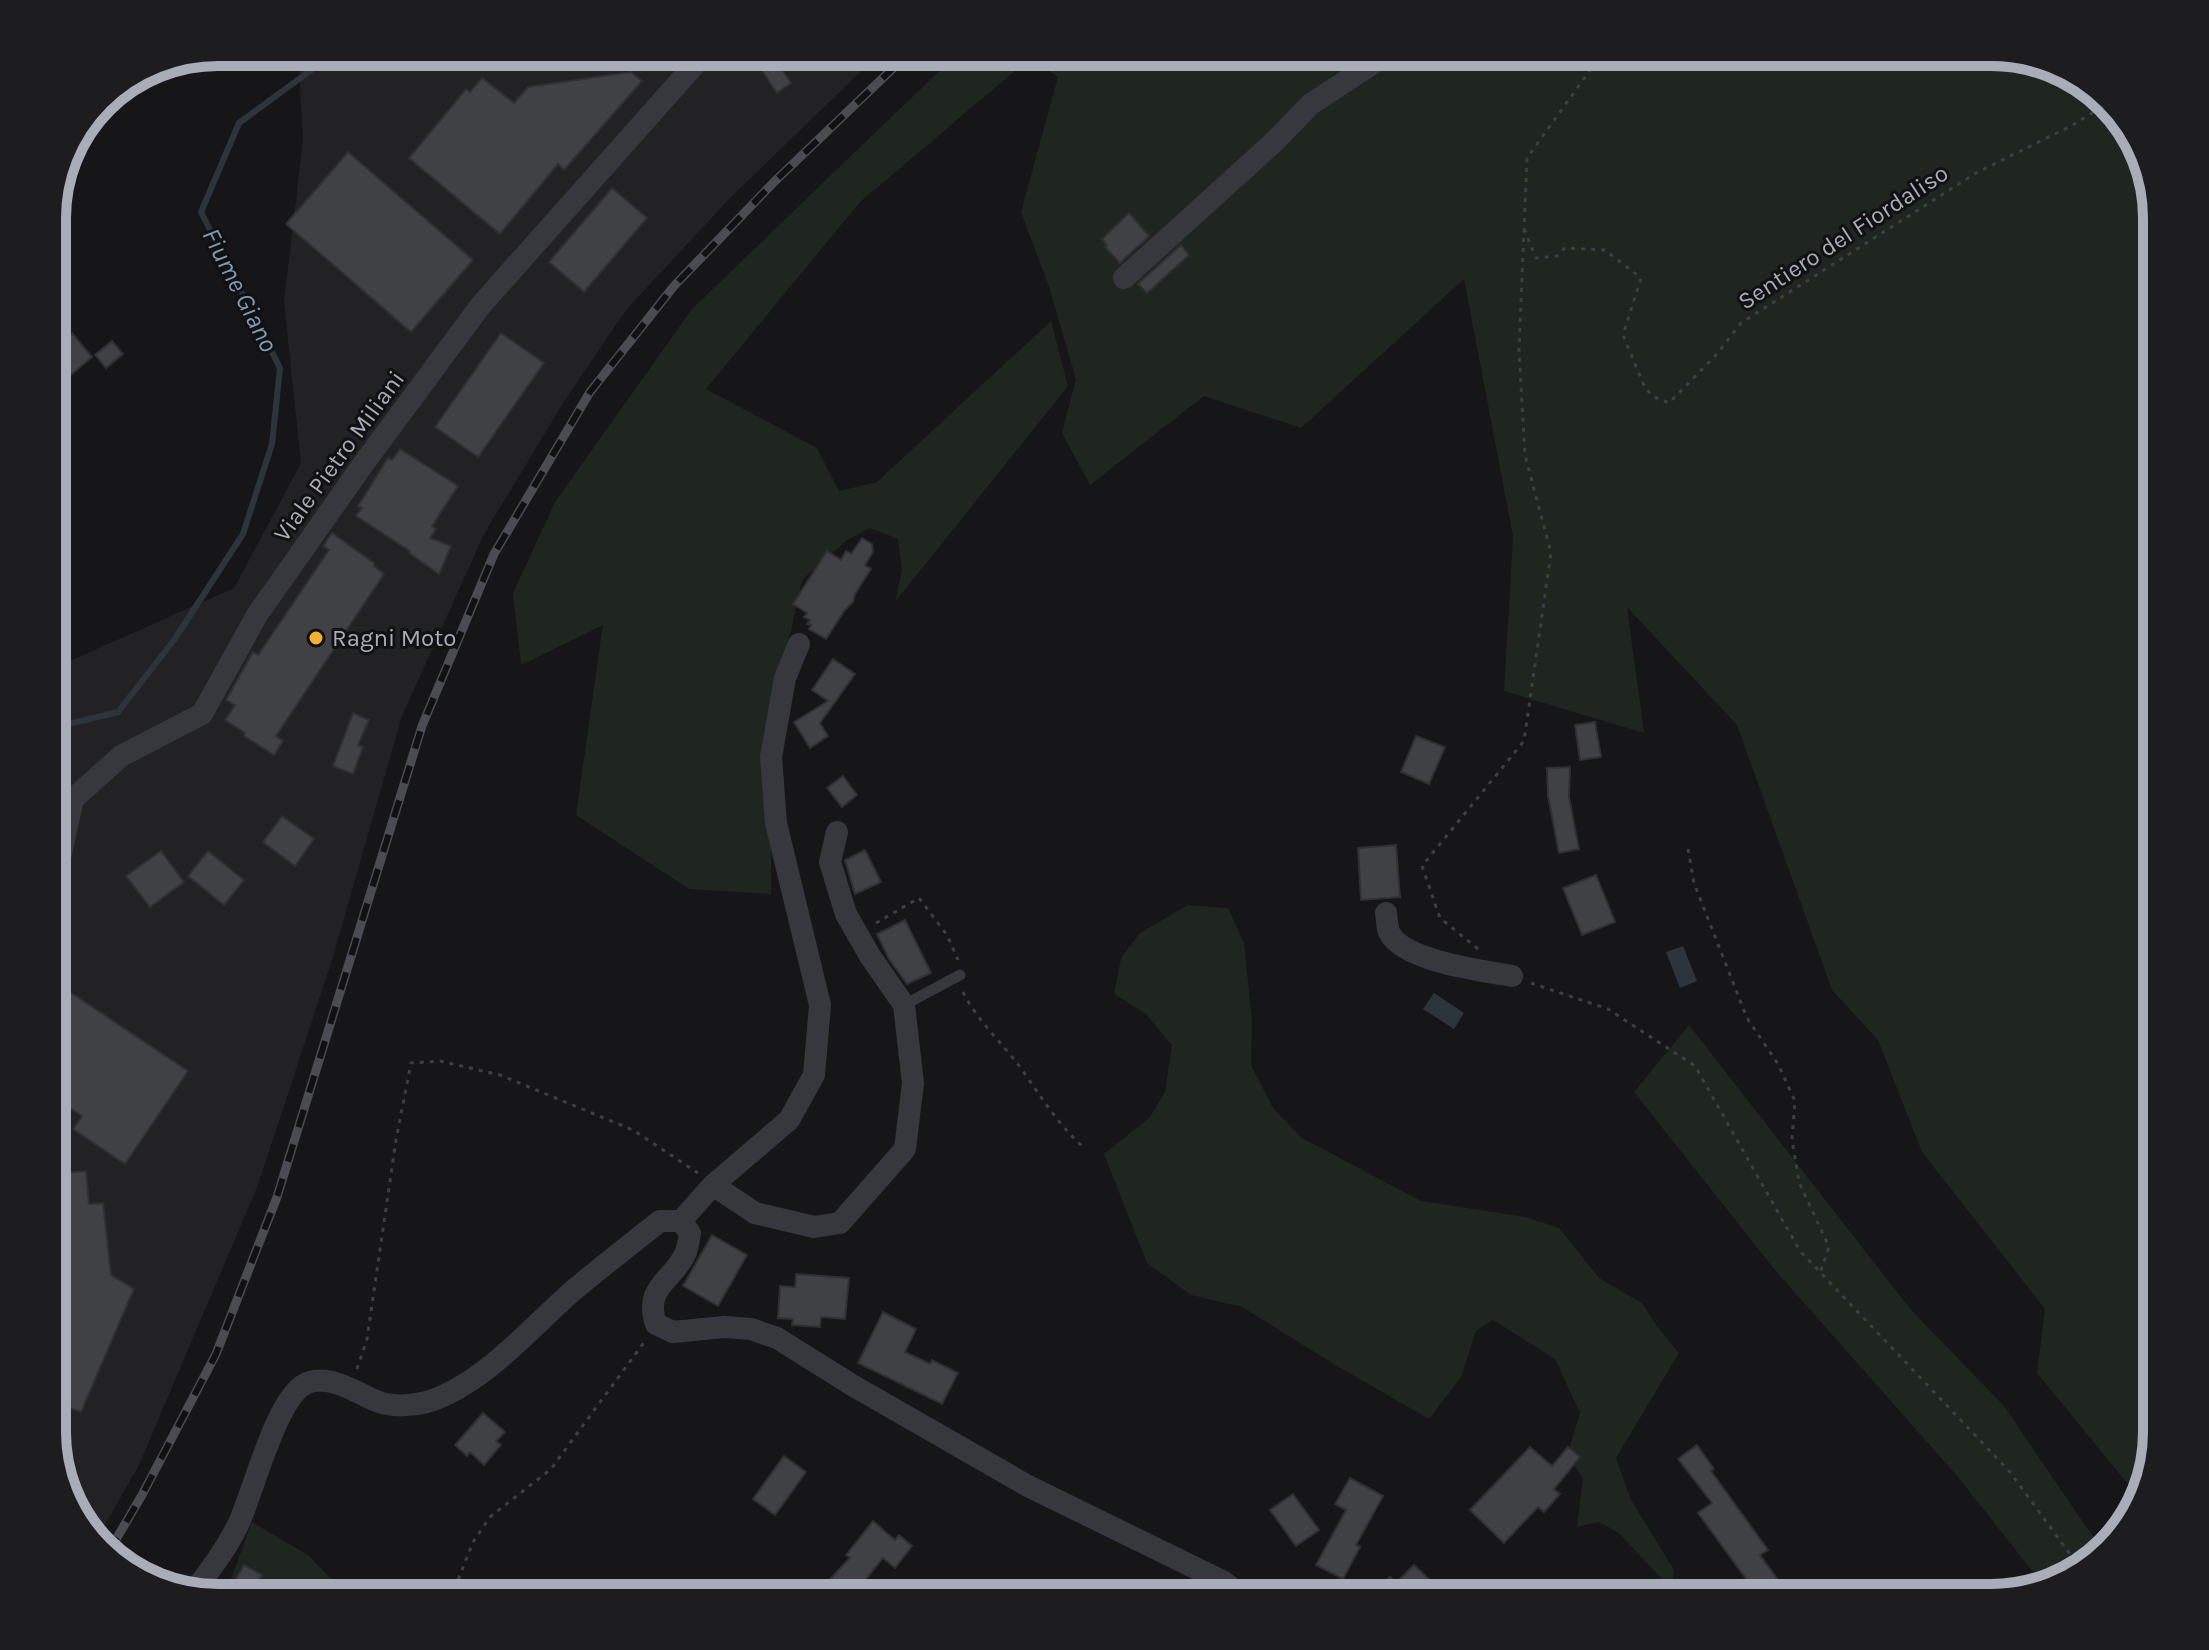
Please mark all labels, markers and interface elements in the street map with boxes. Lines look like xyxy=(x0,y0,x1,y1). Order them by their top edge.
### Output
street label: Sentiero del Fiordaliso xyxy=(1733,159,1953,315)
water label: Fiume Giano xyxy=(196,223,285,357)
street label: Viale Pietro Miliani xyxy=(268,365,410,547)
place label: Ragni Moto xyxy=(332,624,456,652)
marker: Ragni Moto xyxy=(307,629,325,647)

